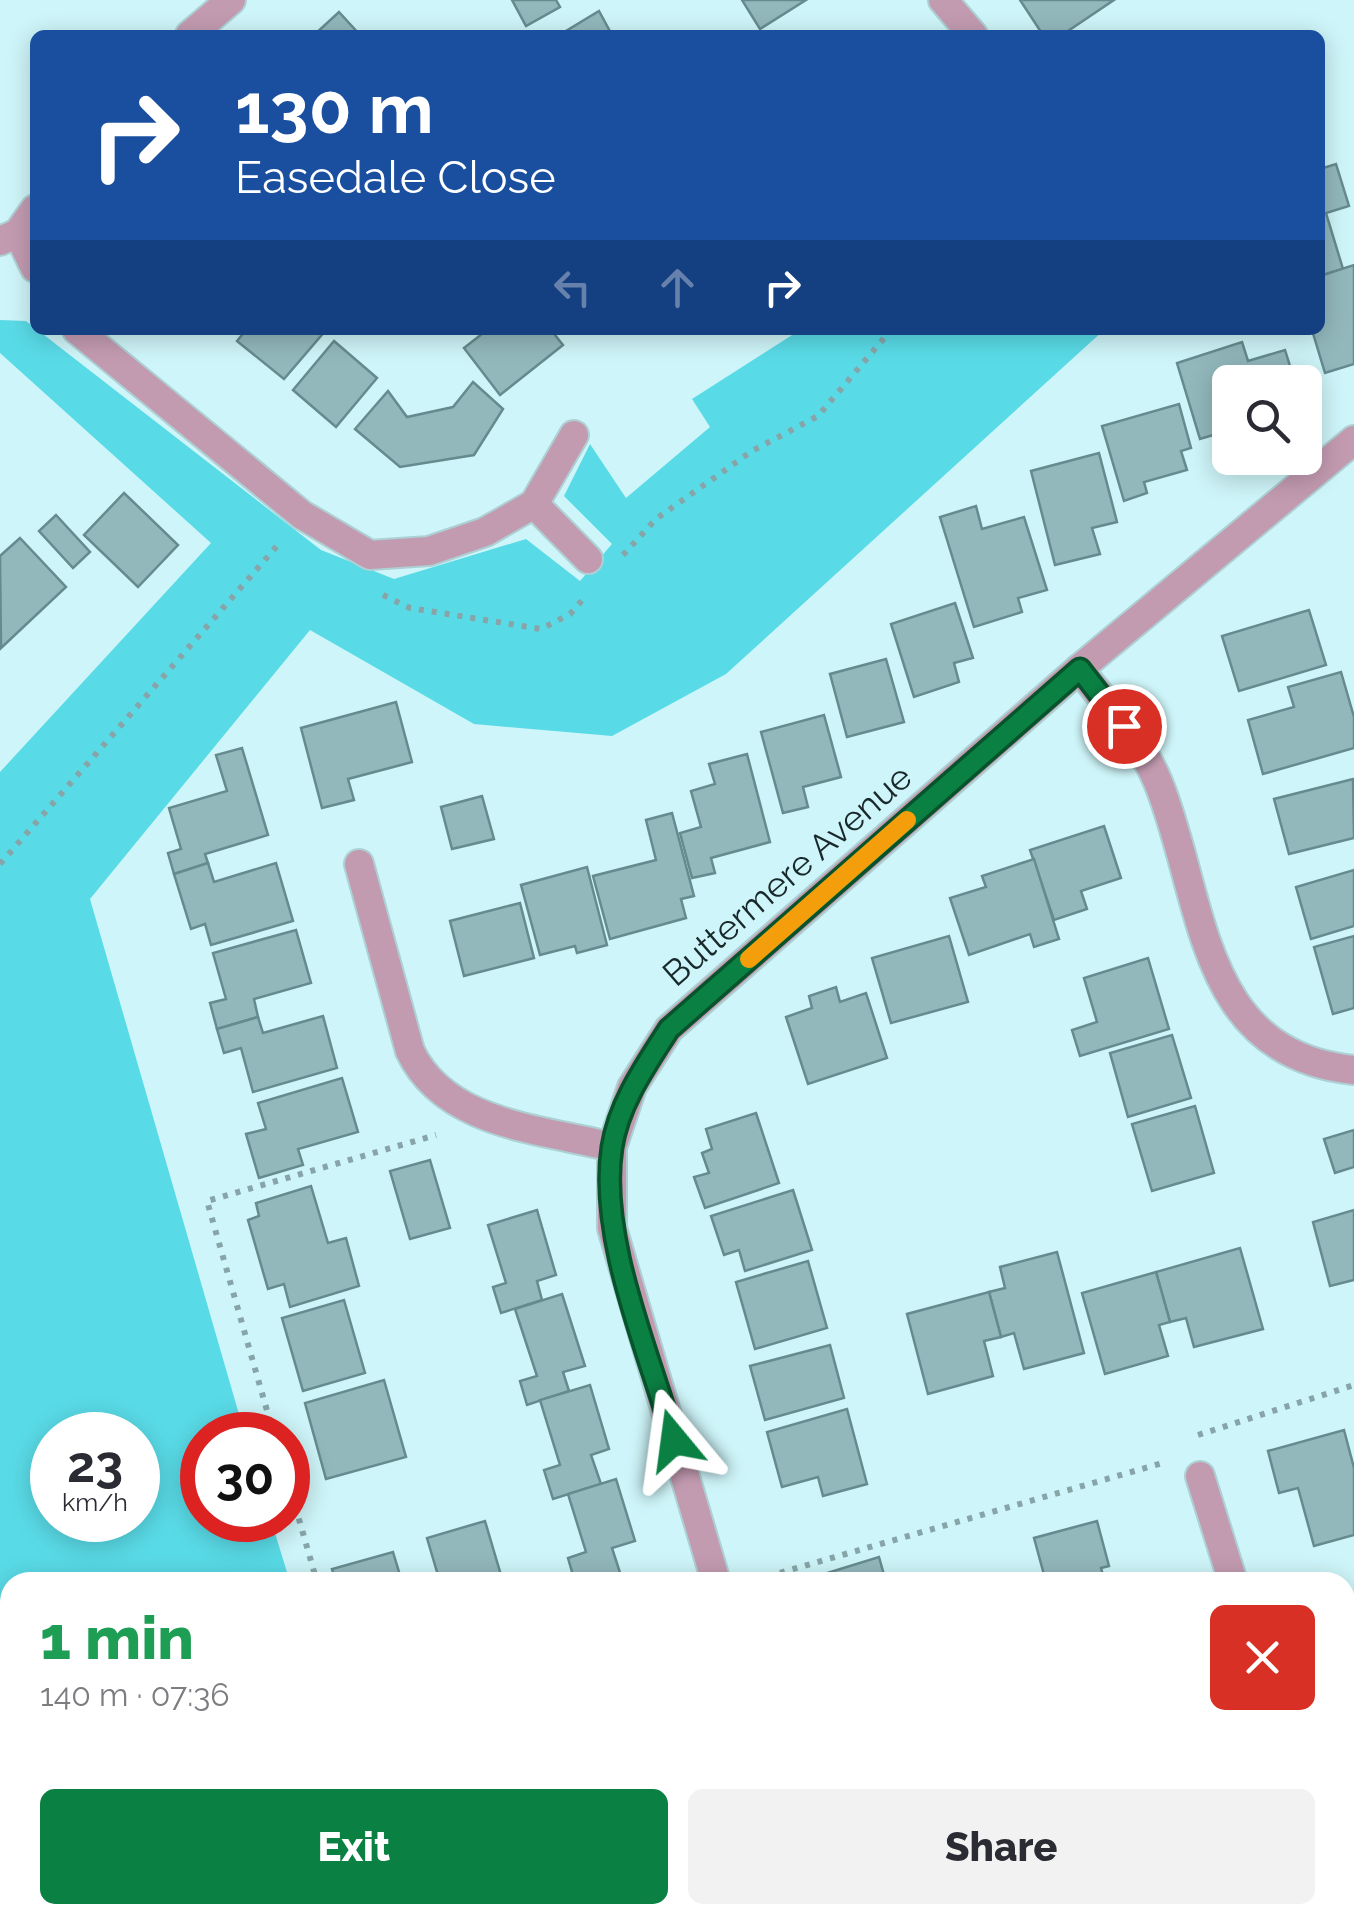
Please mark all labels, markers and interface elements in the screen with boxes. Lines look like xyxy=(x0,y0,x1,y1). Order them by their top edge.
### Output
text: 130 m xyxy=(235,67,434,149)
icon: right xyxy=(70,70,200,200)
text: Easedale Close xyxy=(235,151,556,204)
icon: left xyxy=(545,260,600,315)
icon: ahead xyxy=(650,260,705,315)
icon: right xyxy=(755,260,810,315)
map controls xyxy=(1212,365,1322,475)
button: search xyxy=(1212,365,1322,475)
pin xyxy=(1082,684,1167,769)
icon: arrive xyxy=(1097,699,1152,754)
street label: Buttermere Avenue xyxy=(654,756,920,994)
position arrow xyxy=(622,1388,726,1492)
speed limit sign: 30 xyxy=(180,1412,310,1542)
text: 23 xyxy=(67,1435,123,1494)
text: km/h xyxy=(62,1487,128,1517)
text: 1 min xyxy=(40,1603,194,1673)
button: close xyxy=(1210,1605,1315,1710)
text: 140 m · 07:36 xyxy=(40,1676,230,1713)
button: Exit xyxy=(40,1789,668,1904)
button: Share xyxy=(688,1789,1315,1904)

